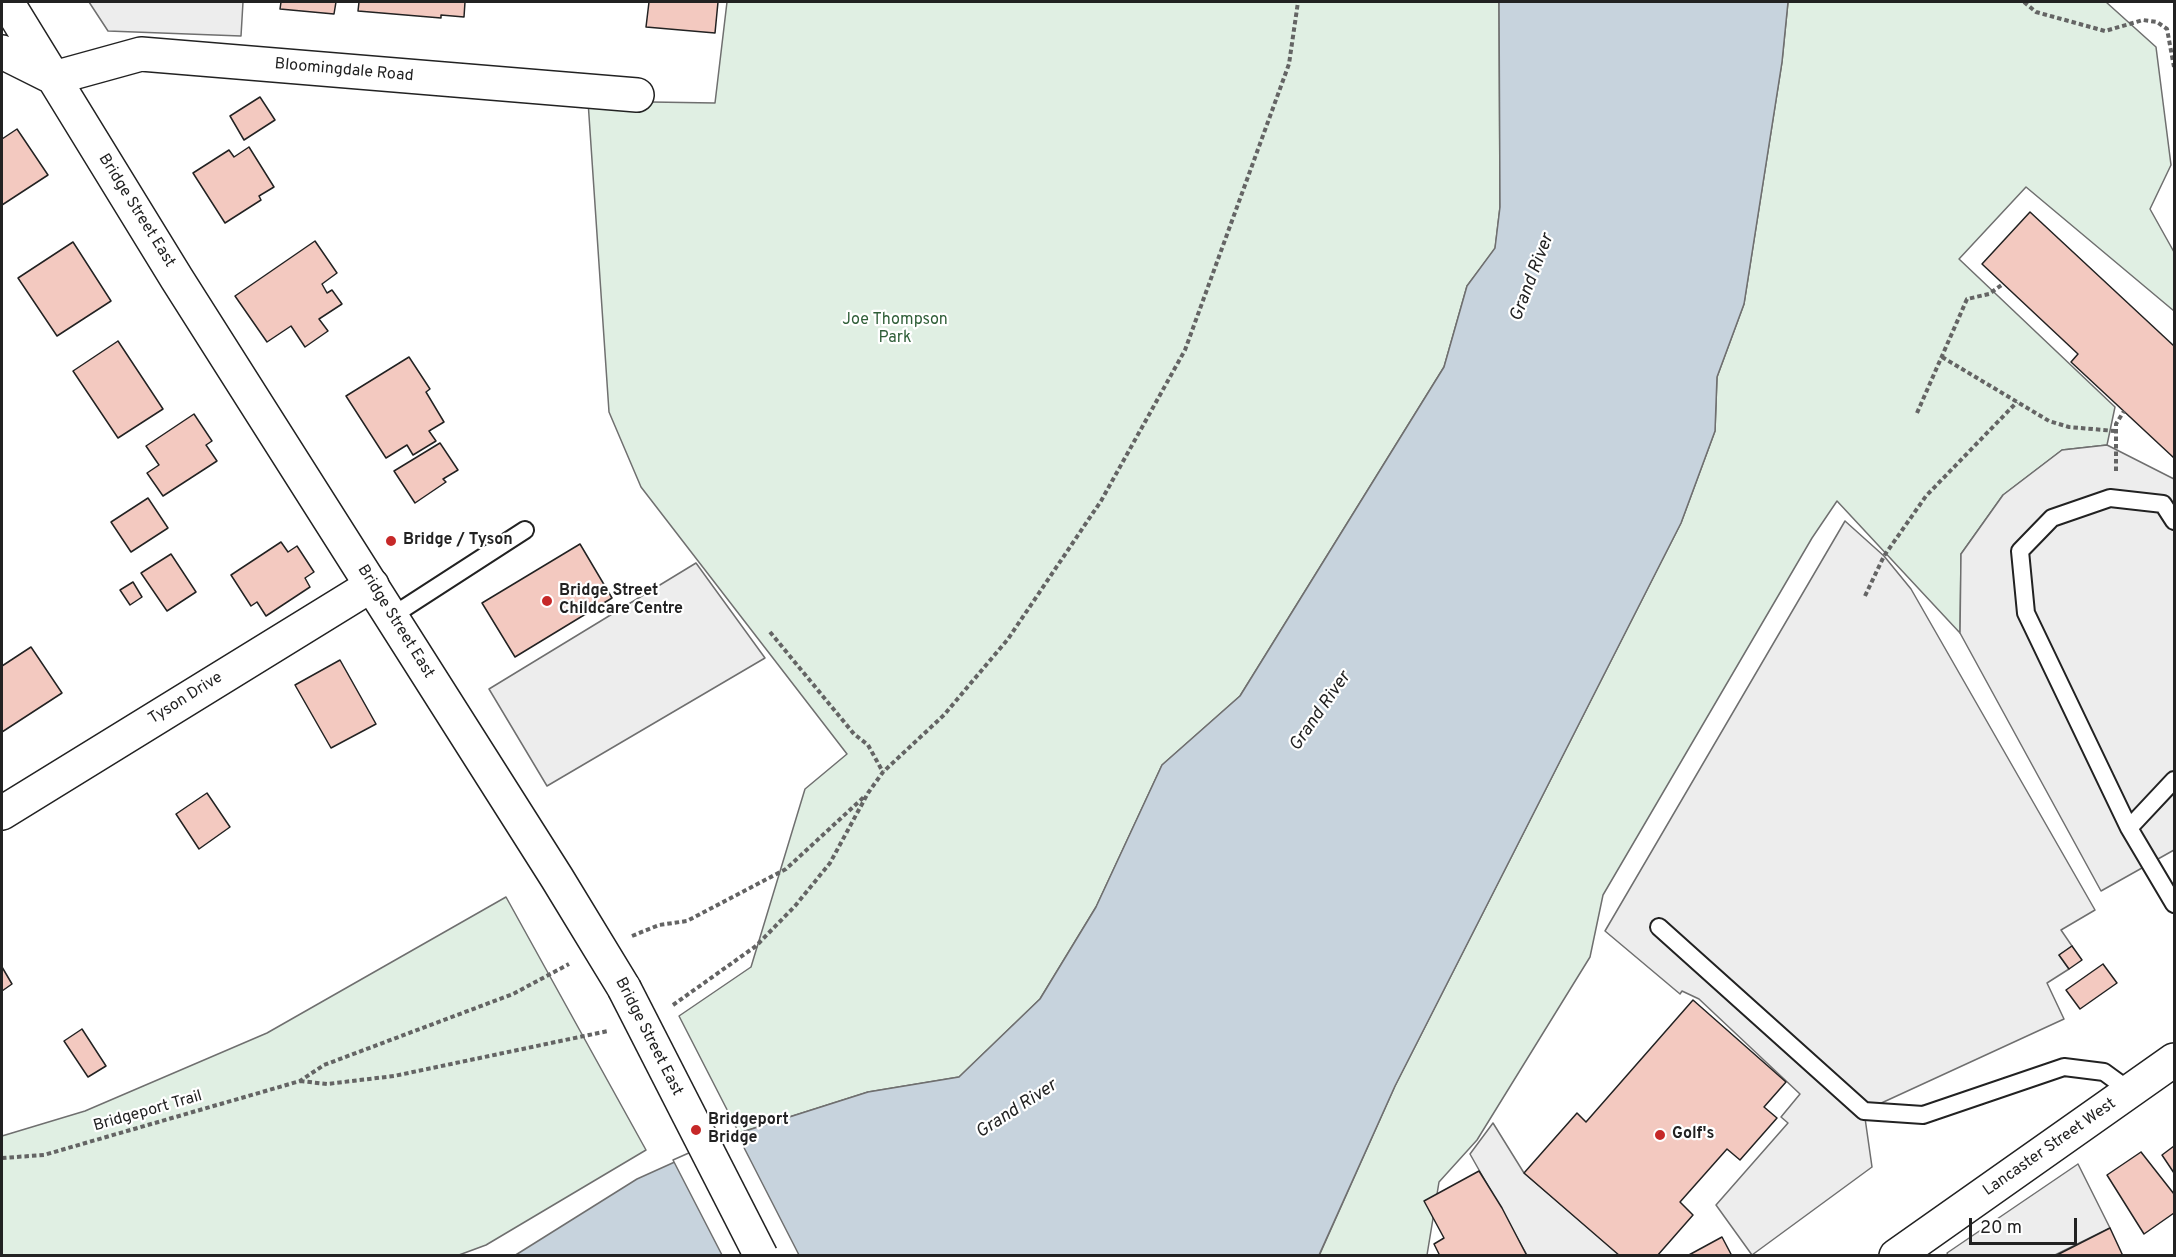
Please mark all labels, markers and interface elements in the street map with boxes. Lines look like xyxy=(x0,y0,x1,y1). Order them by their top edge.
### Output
street label: Bloomingdale Road xyxy=(274,55,414,87)
street label: Bridge Street East xyxy=(93,151,179,271)
water label: Grand River xyxy=(1506,231,1560,325)
park label: Joe Thompson Park xyxy=(842,311,948,349)
place label: Bridge / Tyson xyxy=(403,531,513,551)
marker: Bridge / Tyson xyxy=(384,534,398,548)
street label: Bridge Street East xyxy=(352,562,438,682)
place label: Bridge Street Childcare Centre xyxy=(559,582,683,620)
marker: Bridge Street Childcare Centre xyxy=(540,594,554,608)
water label: Grand River xyxy=(1286,668,1356,756)
street label: Tyson Drive xyxy=(145,669,227,729)
street label: Bridge Street East xyxy=(610,975,686,1099)
water label: Grand River xyxy=(972,1076,1062,1144)
street label: Bridgeport Trail xyxy=(91,1087,205,1137)
street label: Lancaster Street West xyxy=(1980,1095,2120,1201)
place label: Bridgeport Bridge xyxy=(708,1111,789,1149)
marker: Bridgeport Bridge xyxy=(689,1123,703,1137)
place label: Golf's xyxy=(1672,1125,1714,1145)
marker: Golf's xyxy=(1653,1128,1667,1142)
scale bar xyxy=(1972,1206,2080,1244)
text: 20 m xyxy=(1980,1217,2022,1240)

